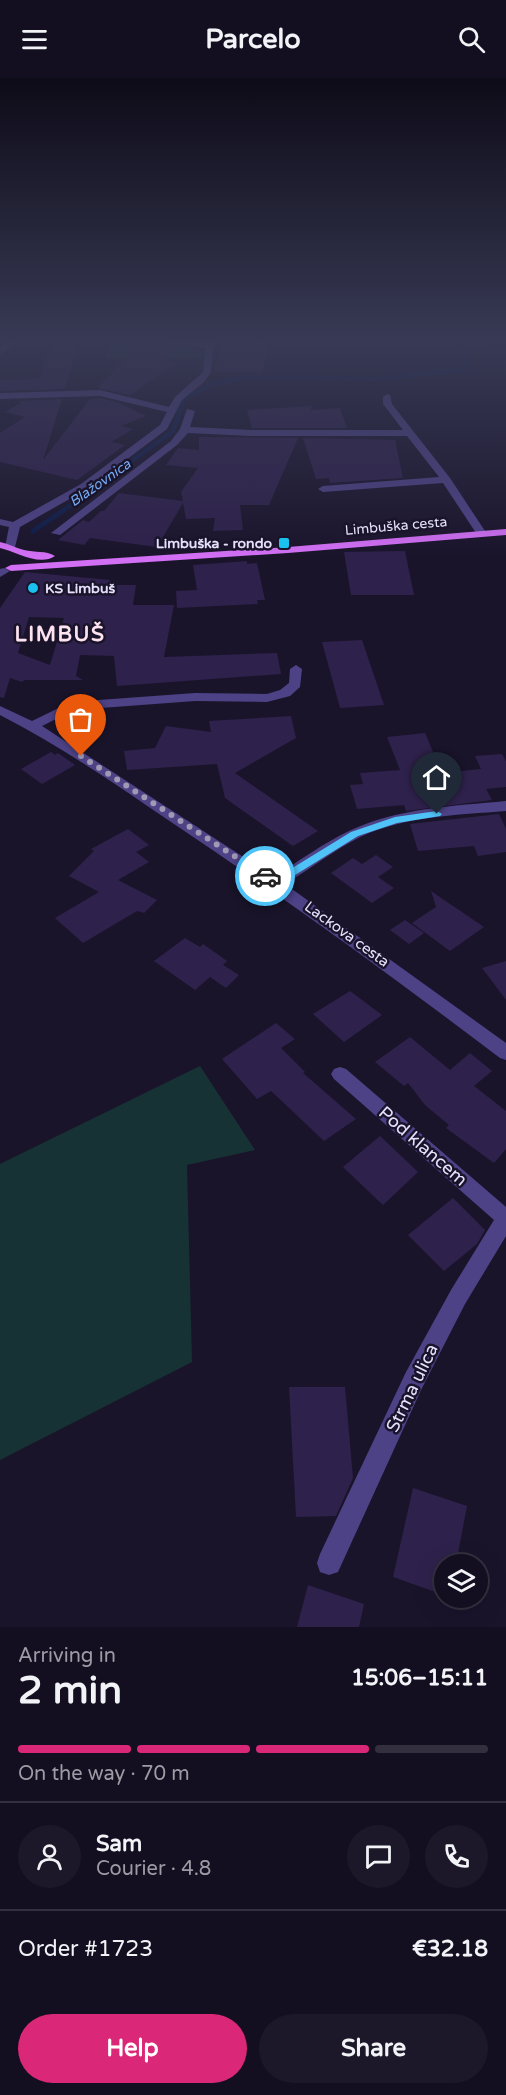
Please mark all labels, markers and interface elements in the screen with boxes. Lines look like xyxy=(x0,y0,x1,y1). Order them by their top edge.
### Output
icon: menu xyxy=(18,23,51,56)
text: Parcelo xyxy=(205,23,301,56)
icon: search xyxy=(455,23,488,56)
water label: Blažovnica xyxy=(66,455,135,510)
street label: Limbuška cesta xyxy=(344,513,448,539)
place label: Limbuška - rondo xyxy=(156,535,272,552)
marker: Limbuška - rondo xyxy=(277,536,291,550)
place label: KS Limbuš xyxy=(45,580,115,597)
marker: KS Limbuš xyxy=(26,581,40,595)
district label: LIMBUŠ xyxy=(15,621,105,647)
pin xyxy=(55,694,106,756)
icon: bag xyxy=(64,703,97,736)
pin xyxy=(411,752,462,814)
icon: home xyxy=(420,761,453,794)
courier xyxy=(235,846,295,906)
icon: car xyxy=(249,860,282,893)
street label: Lackova cesta xyxy=(301,897,393,971)
street label: Pod klancem xyxy=(374,1101,472,1191)
street label: Strma ulica xyxy=(381,1340,443,1436)
map controls xyxy=(434,1554,488,1608)
button: layers xyxy=(434,1554,488,1608)
text: Arriving in xyxy=(18,1644,116,1668)
text: 15:06–15:11 xyxy=(351,1665,488,1691)
text: 2 min xyxy=(18,1667,122,1714)
text: On the way · 70 m xyxy=(18,1762,190,1786)
button: person xyxy=(18,1825,81,1888)
button: chat xyxy=(347,1825,410,1888)
button: phone xyxy=(425,1825,488,1888)
text: Sam xyxy=(96,1831,142,1857)
text: Courier · 4.8 xyxy=(96,1857,211,1881)
text: Order #1723 xyxy=(18,1936,153,1962)
text: €32.18 xyxy=(412,1936,488,1962)
button: Help xyxy=(18,2014,247,2083)
button: Share xyxy=(259,2014,488,2083)

